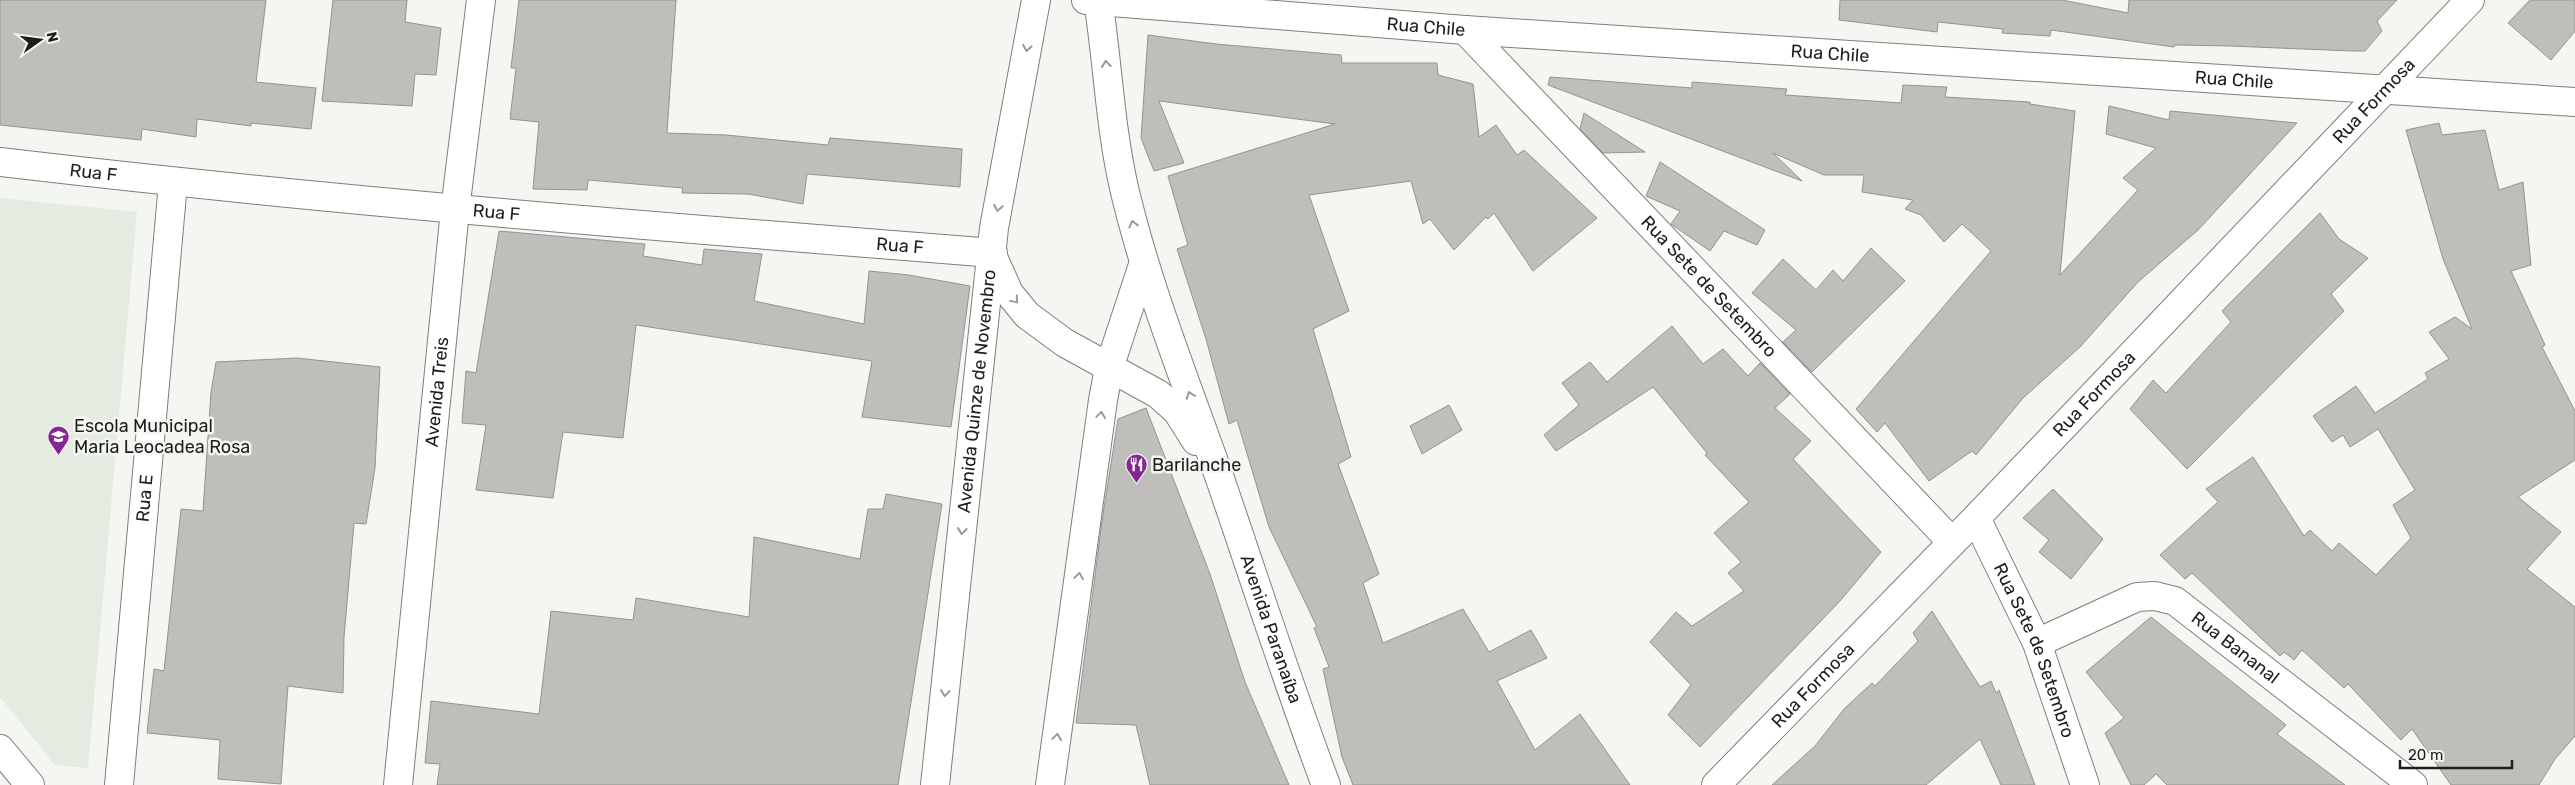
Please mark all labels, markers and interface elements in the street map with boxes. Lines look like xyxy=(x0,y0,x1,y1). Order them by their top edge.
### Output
street label: Rua Chile xyxy=(1386,13,1466,41)
north arrow xyxy=(15,15,65,65)
text: N xyxy=(43,30,62,44)
street label: Rua Chile xyxy=(1790,40,1870,67)
one-way arrow xyxy=(1023,44,1033,52)
street label: Rua Formosa xyxy=(2328,54,2420,148)
one-way arrow xyxy=(1101,60,1112,68)
street label: Rua Chile xyxy=(2194,66,2274,93)
street label: Rua F xyxy=(69,159,118,186)
street label: Rua F xyxy=(472,199,521,225)
one-way arrow xyxy=(993,203,1004,212)
street label: Rua Sete de Setembro xyxy=(1637,211,1781,362)
one-way arrow xyxy=(1128,219,1139,228)
street label: Rua F xyxy=(875,233,925,259)
street label: Avenida Quinze de Novembro xyxy=(953,268,1001,514)
one-way arrow xyxy=(1009,294,1018,303)
street label: Avenida Treis xyxy=(421,336,453,448)
street label: Rua Formosa xyxy=(2048,347,2140,441)
one-way arrow xyxy=(1186,391,1196,399)
one-way arrow xyxy=(1095,410,1105,419)
place label: Escola Municipal Maria Leocadea Rosa xyxy=(74,415,250,458)
school or university icon: Escola Municipal Maria Leocadea Rosa xyxy=(46,424,70,455)
restaurant icon: Barilanche xyxy=(1124,453,1148,484)
place label: Barilanche xyxy=(1152,454,1241,476)
street label: Rua E xyxy=(132,473,158,523)
one-way arrow xyxy=(957,528,968,536)
street label: Avenida Paranaíba xyxy=(1236,552,1306,706)
street label: Rua Sete de Setembro xyxy=(1989,559,2079,741)
one-way arrow xyxy=(1073,571,1083,580)
street label: Rua Bananal xyxy=(2187,607,2284,688)
street label: Rua Formosa xyxy=(1767,638,1859,732)
one-way arrow xyxy=(940,689,951,697)
one-way arrow xyxy=(1051,732,1061,741)
scale bar xyxy=(2400,738,2512,770)
text: 20 m xyxy=(2408,746,2443,764)

